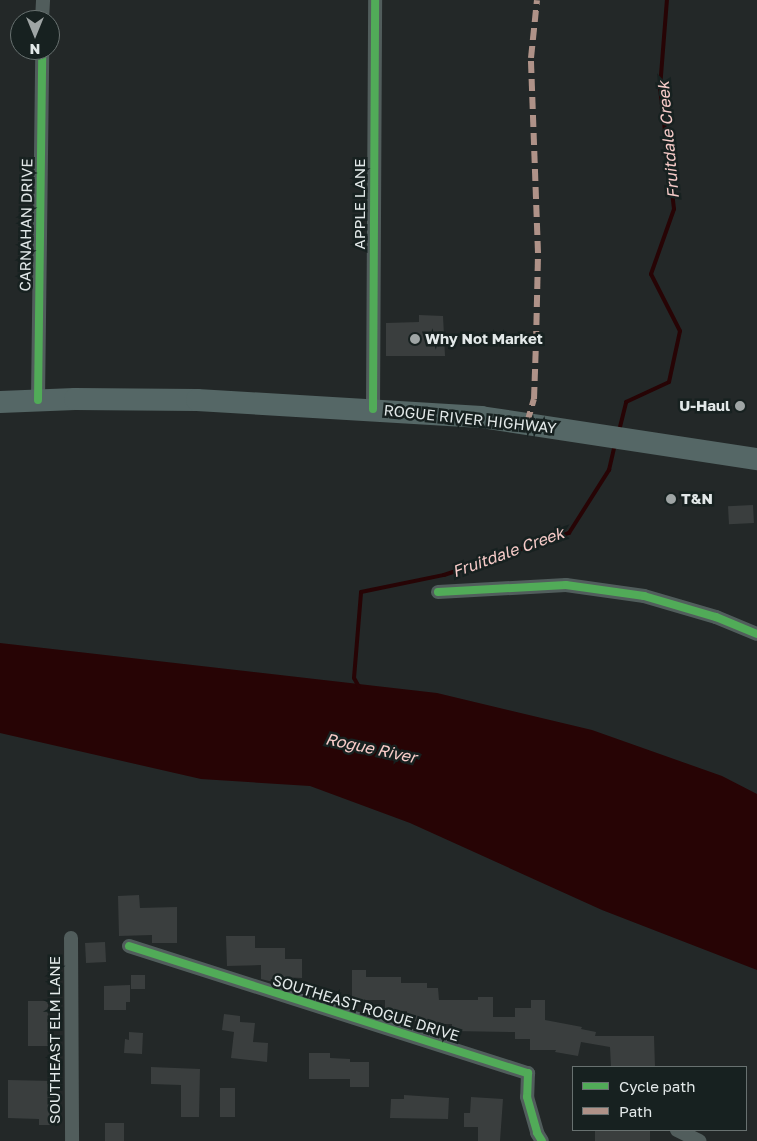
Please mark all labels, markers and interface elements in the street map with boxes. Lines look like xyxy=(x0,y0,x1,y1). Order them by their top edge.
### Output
north arrow xyxy=(10,10,60,60)
text: N xyxy=(30,41,40,58)
water label: Fruitdale Creek xyxy=(653,80,683,200)
street label: CARNAHAN DRIVE xyxy=(16,158,36,292)
street label: APPLE LANE xyxy=(351,159,369,249)
place label: Why Not Market xyxy=(425,330,543,348)
marker: Why Not Market xyxy=(409,333,421,345)
place label: U-Haul xyxy=(679,397,730,415)
marker: U-Haul xyxy=(734,400,746,412)
street label: ROGUE RIVER HIGHWAY xyxy=(383,401,557,437)
place label: T&N xyxy=(681,490,713,508)
marker: T&N xyxy=(665,493,677,505)
water label: Fruitdale Creek xyxy=(449,523,567,581)
water label: Rogue River xyxy=(324,729,418,767)
street label: SOUTHEAST ELM LANE xyxy=(46,956,64,1124)
street label: SOUTHEAST ROGUE DRIVE xyxy=(270,971,462,1045)
legend xyxy=(572,1066,747,1131)
text: Cycle path xyxy=(619,1077,695,1095)
text: Path xyxy=(619,1102,652,1120)

